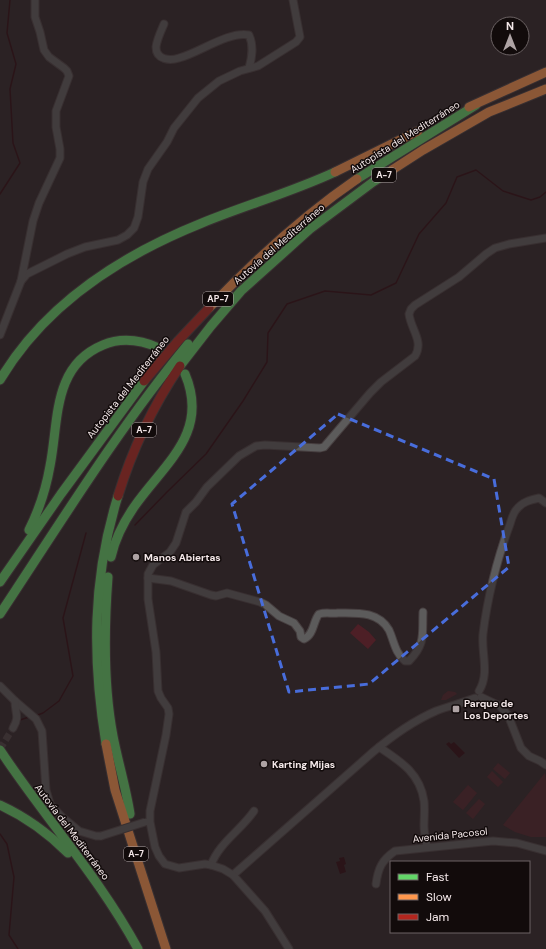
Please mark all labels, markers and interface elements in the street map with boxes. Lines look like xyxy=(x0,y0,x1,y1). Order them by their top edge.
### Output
north arrow xyxy=(490,16,530,56)
text: N xyxy=(506,19,514,33)
street label: Autopista del Mediterráneo xyxy=(348,98,462,176)
road number: A-7 xyxy=(372,168,396,182)
street label: Autovía del Mediterráneo xyxy=(231,201,327,287)
road number: AP-7 xyxy=(203,292,233,306)
street label: Autopista del Mediterráneo xyxy=(84,333,172,441)
road number: A-7 xyxy=(132,423,156,437)
place label: Manos Abiertas xyxy=(144,551,221,564)
marker: Manos Abiertas xyxy=(131,552,141,562)
place label: Parque de Los Deportes xyxy=(464,697,529,722)
marker: Parque de Los Deportes xyxy=(451,704,461,714)
place label: Karting Mijas xyxy=(272,758,335,771)
marker: Karting Mijas xyxy=(259,759,269,769)
street label: Autovía del Mediterráneo xyxy=(32,782,112,883)
street label: Avenida Pacosol xyxy=(412,825,488,845)
road number: A-7 xyxy=(124,847,148,861)
legend xyxy=(390,861,530,933)
text: Fast xyxy=(426,869,449,885)
text: Slow xyxy=(426,889,452,905)
text: Jam xyxy=(426,909,449,925)

